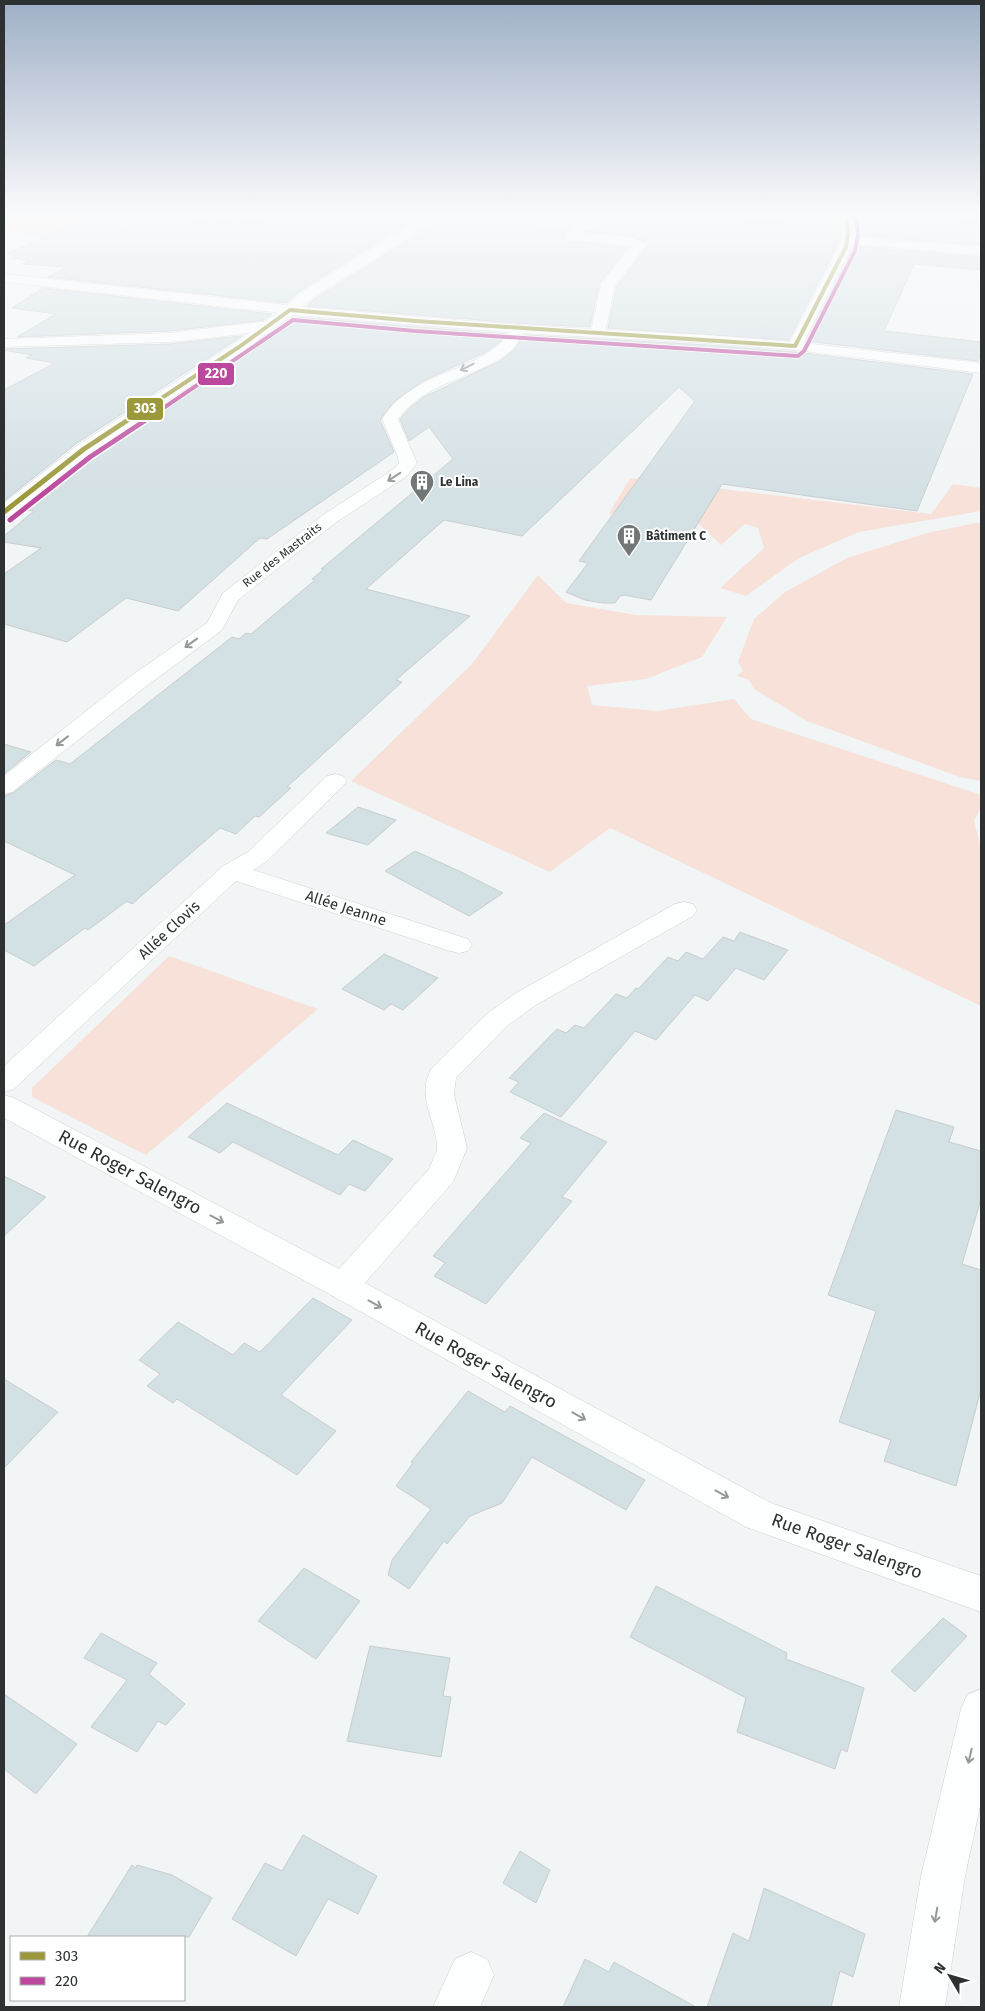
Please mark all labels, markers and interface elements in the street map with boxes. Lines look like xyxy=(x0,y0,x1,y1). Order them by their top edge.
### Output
line badge: 220 xyxy=(197,362,235,386)
one-way arrow xyxy=(459,362,474,372)
text: 220 xyxy=(205,365,227,382)
line badge: 303 xyxy=(126,397,164,421)
text: 303 xyxy=(133,400,156,417)
building icon: Le Lina xyxy=(409,469,435,503)
one-way arrow xyxy=(387,472,401,482)
place label: Le Lina xyxy=(440,475,479,489)
street label: Rue des Mastraits xyxy=(240,520,325,590)
building icon: Bâtiment C xyxy=(616,523,642,557)
place label: Bâtiment C xyxy=(646,529,706,543)
one-way arrow xyxy=(184,638,198,648)
one-way arrow xyxy=(56,736,69,747)
street label: Allée Jeanne xyxy=(303,886,389,930)
street label: Allée Clovis xyxy=(135,897,203,963)
street label: Rue Roger Salengro xyxy=(55,1125,205,1219)
one-way arrow xyxy=(209,1214,224,1224)
one-way arrow xyxy=(368,1299,382,1309)
street label: Rue Roger Salengro xyxy=(411,1317,561,1413)
one-way arrow xyxy=(571,1411,586,1421)
one-way arrow xyxy=(714,1489,729,1499)
street label: Rue Roger Salengro xyxy=(769,1508,925,1584)
one-way arrow xyxy=(965,1748,974,1764)
one-way arrow xyxy=(931,1907,941,1923)
legend xyxy=(10,1936,185,2001)
text: 303 xyxy=(55,1947,78,1965)
north arrow xyxy=(925,1951,975,2001)
text: N xyxy=(931,1959,950,1977)
text: 220 xyxy=(55,1972,78,1990)

